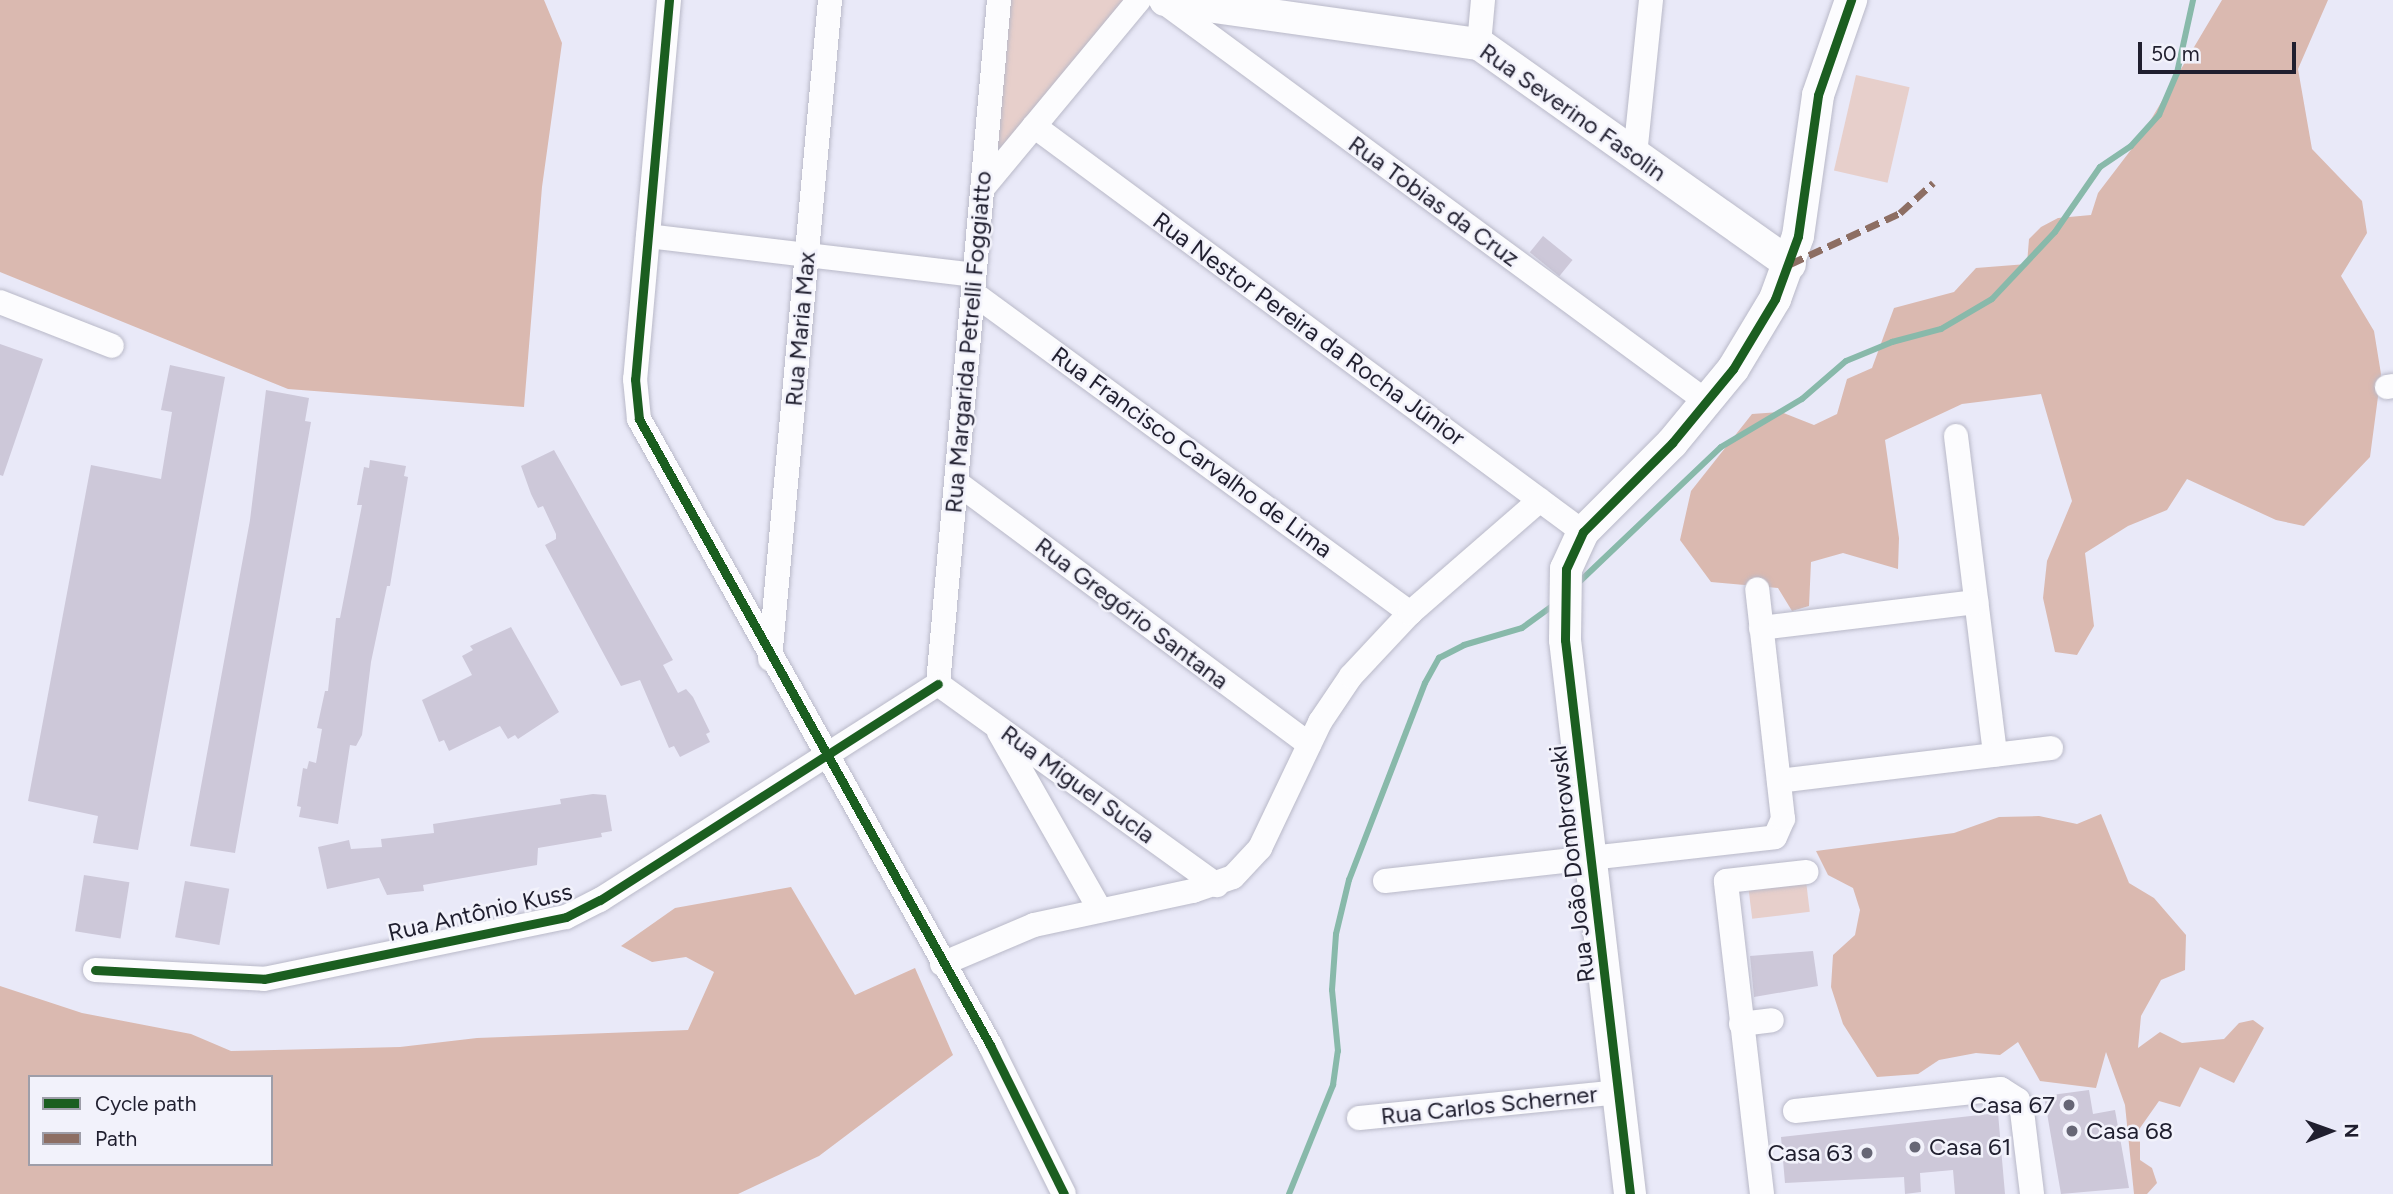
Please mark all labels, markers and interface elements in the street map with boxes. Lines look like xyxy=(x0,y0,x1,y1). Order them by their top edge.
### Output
scale bar xyxy=(2141,28,2298,72)
street label: Rua Severino Fasolin xyxy=(1474,37,1672,187)
text: 50 m xyxy=(2151,41,2200,66)
street label: Rua Tobias da Cruz xyxy=(1343,129,1525,273)
street label: Rua Margarida Petrelli Foggiatto xyxy=(939,170,997,514)
street label: Rua Nestor Pereira da Rocha Júnior xyxy=(1147,206,1471,452)
street label: Rua Maria Max xyxy=(779,251,821,407)
street label: Rua Francisco Carvalho de Lima xyxy=(1046,340,1338,564)
street label: Rua Gregório Santana xyxy=(1030,531,1234,695)
street label: Rua Miguel Sucla xyxy=(996,719,1160,849)
street label: Rua João Dombrowski xyxy=(1543,744,1601,984)
street label: Rua Antônio Kuss xyxy=(385,877,575,947)
legend xyxy=(28,1075,273,1166)
street label: Rua Carlos Scherner xyxy=(1379,1079,1599,1131)
text: Cycle path xyxy=(95,1091,196,1116)
place label: Casa 67 xyxy=(1970,1091,2055,1119)
north arrow xyxy=(2295,1096,2365,1166)
marker: Casa 67 xyxy=(2061,1097,2077,1113)
place label: Casa 68 xyxy=(2086,1117,2173,1145)
marker: Casa 68 xyxy=(2064,1123,2080,1139)
text: N xyxy=(2340,1123,2363,1138)
text: Path xyxy=(95,1126,137,1151)
place label: Casa 61 xyxy=(1929,1133,2011,1161)
place label: Casa 63 xyxy=(1767,1139,1853,1167)
marker: Casa 61 xyxy=(1907,1139,1923,1155)
marker: Casa 63 xyxy=(1859,1145,1875,1161)

